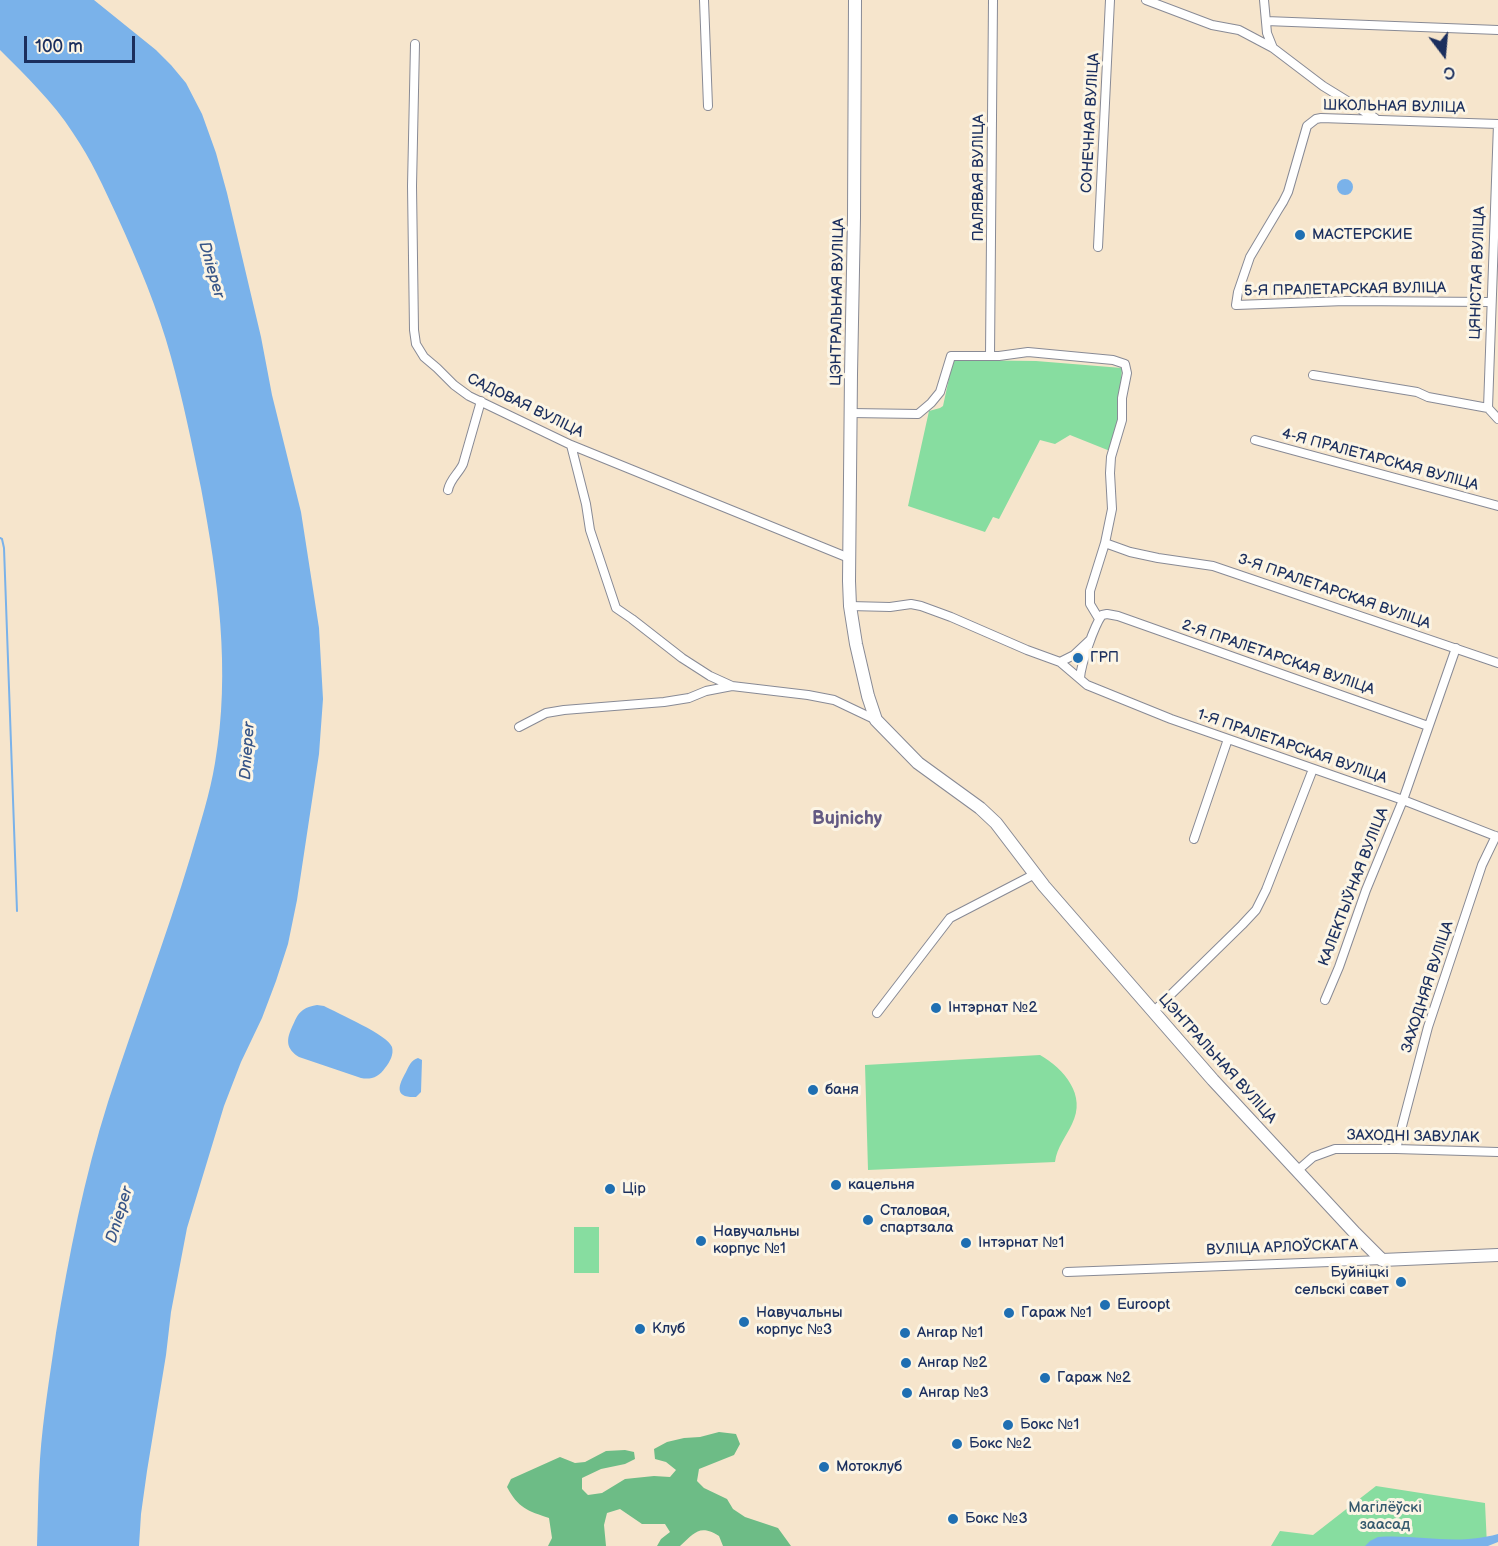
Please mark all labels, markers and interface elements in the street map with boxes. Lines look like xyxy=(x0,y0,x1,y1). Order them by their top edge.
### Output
scale bar xyxy=(27,24,138,62)
north arrow xyxy=(1414,24,1474,84)
text: 100 m xyxy=(35,36,83,57)
street label: СОНЕЧНАЯ ВУЛІЦА xyxy=(1078,52,1104,194)
text: С xyxy=(1441,61,1457,82)
street label: ШКОЛЬНАЯ ВУЛІЦА xyxy=(1323,97,1465,117)
street label: ПАЛЯВАЯ ВУЛІЦА xyxy=(970,114,988,242)
street label: ЦЯНІСТАЯ ВУЛІЦА xyxy=(1467,206,1489,340)
street label: ЦЭНТРАЛЬНАЯ ВУЛІЦА xyxy=(828,218,848,386)
place label: МАСТЕРСКИЕ xyxy=(1312,226,1412,244)
marker: МАСТЕРСКИЕ xyxy=(1293,228,1307,242)
water label: Dnieper xyxy=(194,240,228,300)
street label: 5-Я ПРАЛЕТАРСКАЯ ВУЛІЦА xyxy=(1244,279,1446,301)
street label: САДОВАЯ ВУЛІЦА xyxy=(464,370,586,442)
street label: 4-Я ПРАЛЕТАРСКАЯ ВУЛІЦА xyxy=(1280,425,1480,495)
street label: 3-Я ПРАЛЕТАРСКАЯ ВУЛІЦА xyxy=(1235,550,1433,634)
street label: 2-Я ПРАЛЕТАРСКАЯ ВУЛІЦА xyxy=(1179,617,1377,699)
place label: ГРП xyxy=(1090,649,1119,667)
marker: ГРП xyxy=(1071,651,1085,665)
street label: 1-Я ПРАЛЕТАРСКАЯ ВУЛІЦА xyxy=(1195,706,1389,788)
water label: Dnieper xyxy=(236,721,260,781)
street label: КАЛЕКТЫЎНАЯ ВУЛІЦА xyxy=(1315,805,1393,969)
district label: Bujnichy xyxy=(812,808,882,830)
street label: ЗАХОДНЯЯ ВУЛІЦА xyxy=(1398,919,1458,1055)
street label: ЦЭНТРАЛЬНАЯ ВУЛІЦА xyxy=(1154,991,1280,1127)
place label: Інтэрнат №2 xyxy=(948,999,1037,1017)
marker: Інтэрнат №2 xyxy=(929,1001,943,1015)
place label: баня xyxy=(825,1081,859,1099)
marker: баня xyxy=(806,1083,820,1097)
street label: ЗАХОДНІ ЗАВУЛАК xyxy=(1347,1127,1479,1147)
place label: кацельня xyxy=(848,1176,915,1194)
marker: кацельня xyxy=(829,1178,843,1192)
place label: Цір xyxy=(622,1180,646,1198)
marker: Цір xyxy=(603,1182,617,1196)
water label: Dnieper xyxy=(102,1185,138,1245)
place label: Сталовая, спартзала xyxy=(880,1202,954,1237)
marker: Сталовая, спартзала xyxy=(861,1213,875,1227)
place label: Навучальны корпус №1 xyxy=(713,1223,800,1258)
marker: Навучальны корпус №1 xyxy=(694,1234,708,1248)
place label: Інтэрнат №1 xyxy=(978,1234,1064,1252)
marker: Інтэрнат №1 xyxy=(959,1236,973,1250)
street label: ВУЛІЦА АРЛОЎСКАГА xyxy=(1206,1236,1358,1260)
place label: Буйніцкі сельскі савет xyxy=(1295,1264,1389,1299)
marker: Буйніцкі сельскі савет xyxy=(1394,1275,1408,1289)
place label: Euroopt xyxy=(1117,1296,1170,1314)
marker: Euroopt xyxy=(1098,1298,1112,1312)
place label: Навучальны корпус №3 xyxy=(756,1304,843,1339)
place label: Гараж №1 xyxy=(1021,1304,1092,1322)
marker: Гараж №1 xyxy=(1002,1306,1016,1320)
marker: Навучальны корпус №3 xyxy=(737,1315,751,1329)
place label: Клуб xyxy=(652,1320,685,1338)
marker: Клуб xyxy=(633,1322,647,1336)
place label: Ангар №1 xyxy=(917,1324,983,1342)
marker: Ангар №1 xyxy=(898,1326,912,1340)
place label: Ангар №2 xyxy=(918,1354,987,1372)
marker: Ангар №2 xyxy=(899,1356,913,1370)
place label: Гараж №2 xyxy=(1057,1369,1131,1387)
marker: Гараж №2 xyxy=(1038,1371,1052,1385)
place label: Ангар №3 xyxy=(919,1384,989,1402)
marker: Ангар №3 xyxy=(900,1386,914,1400)
place label: Бокс №1 xyxy=(1020,1416,1079,1434)
marker: Бокс №1 xyxy=(1001,1418,1015,1432)
place label: Бокс №2 xyxy=(969,1435,1031,1453)
marker: Бокс №2 xyxy=(950,1437,964,1451)
place label: Мотоклуб xyxy=(836,1458,902,1476)
marker: Мотоклуб xyxy=(817,1460,831,1474)
park label: Магілёўскі заасад xyxy=(1348,1499,1422,1534)
place label: Бокс №3 xyxy=(965,1510,1028,1528)
marker: Бокс №3 xyxy=(946,1512,960,1526)

